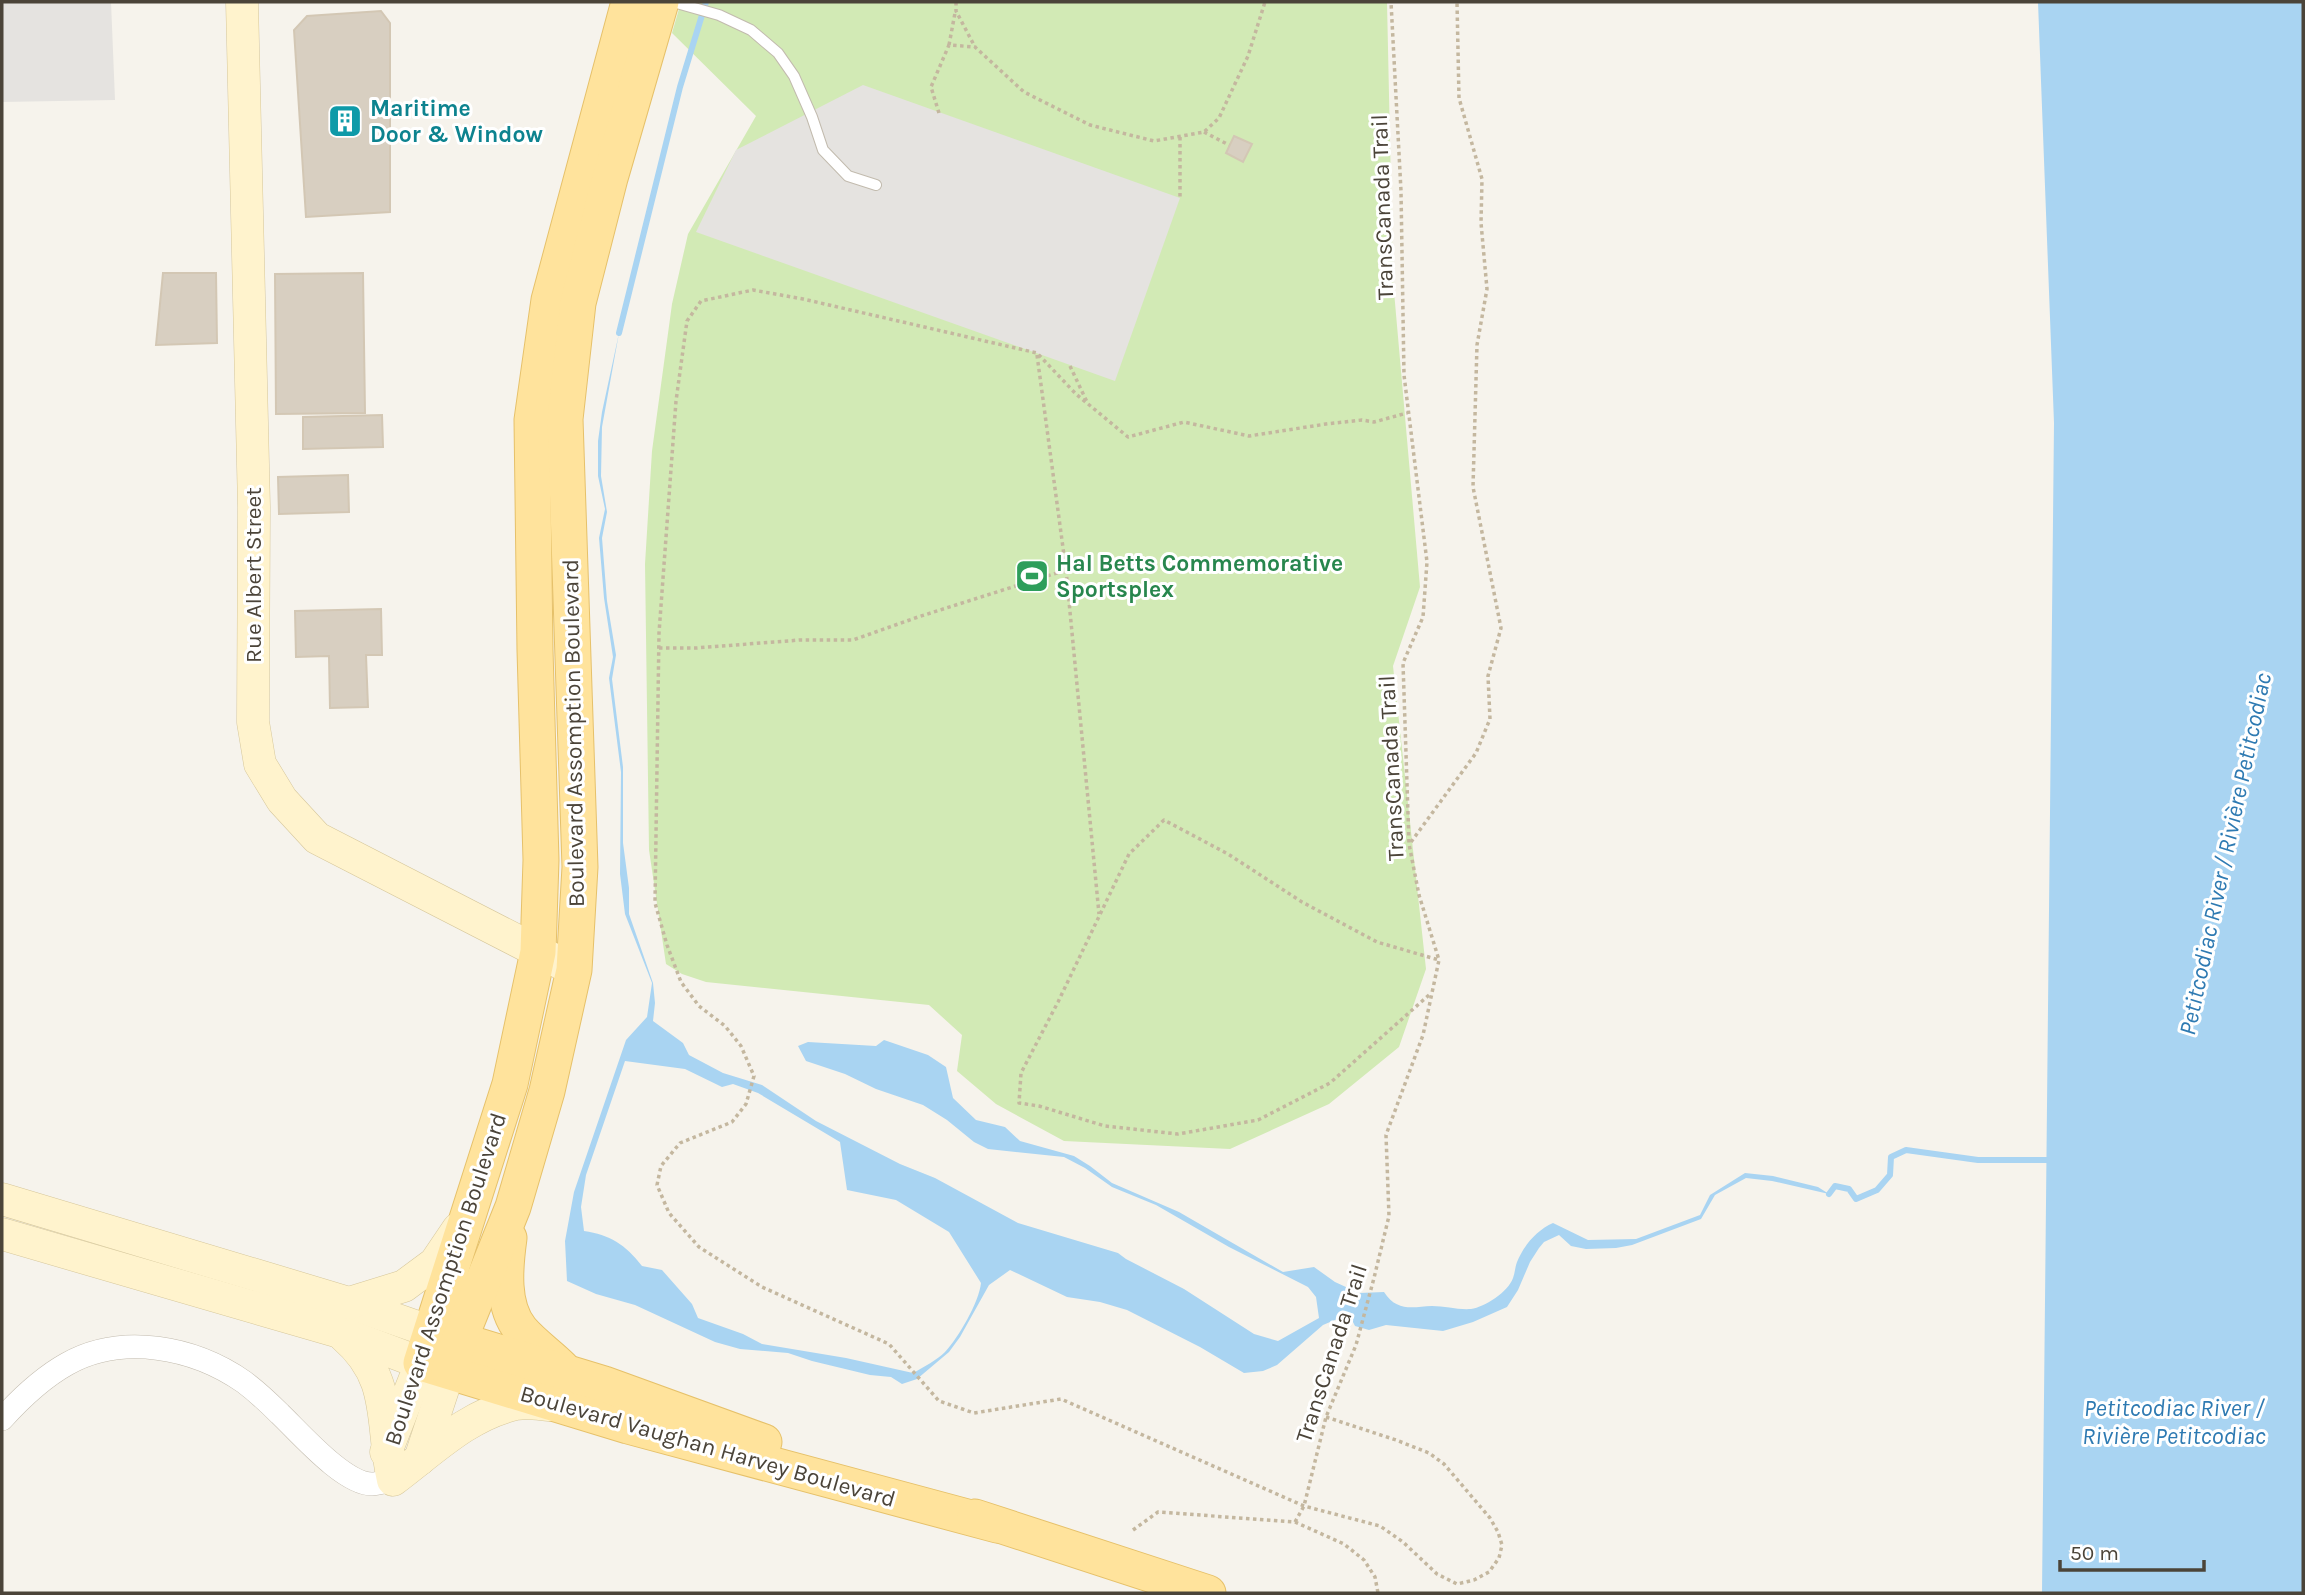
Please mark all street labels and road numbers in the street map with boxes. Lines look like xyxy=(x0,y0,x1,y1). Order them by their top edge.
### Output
street label: TransCanada Trail xyxy=(1366,114,1399,300)
street label: Rue Albert Street xyxy=(240,487,267,663)
street label: Boulevard Assomption Boulevard xyxy=(557,559,590,907)
street label: TransCanada Trail xyxy=(1373,674,1410,862)
street label: Boulevard Assomption Boulevard xyxy=(379,1109,512,1449)
street label: TransCanada Trail xyxy=(1290,1261,1373,1446)
street label: Boulevard Vaughan Harvey Boulevard xyxy=(517,1380,899,1513)

